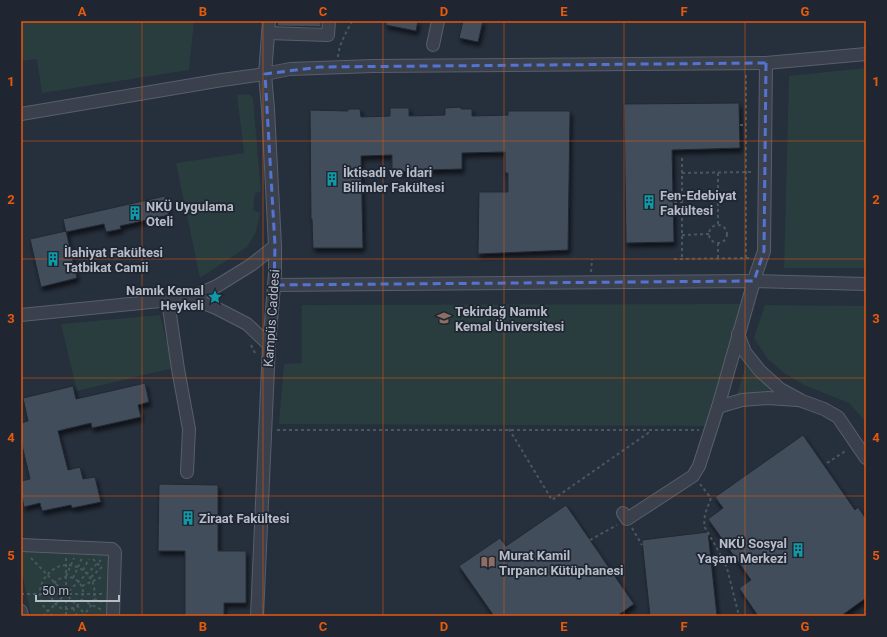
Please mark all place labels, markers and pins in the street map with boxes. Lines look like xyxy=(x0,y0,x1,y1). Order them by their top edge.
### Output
place label: İktisadi ve İdari Bilimler Fakültesi xyxy=(343,165,444,195)
building icon: İktisadi ve İdari Bilimler Fakültesi xyxy=(324,171,340,187)
place label: Fen-Edebiyat Fakültesi xyxy=(660,188,737,218)
building icon: Fen-Edebiyat Fakültesi xyxy=(641,194,657,210)
place label: NKÜ Uygulama Oteli xyxy=(146,199,234,229)
building icon: NKÜ Uygulama Oteli xyxy=(127,205,143,221)
place label: İlahiyat Fakültesi Tatbikat Camii xyxy=(64,245,163,275)
building icon: İlahiyat Fakültesi Tatbikat Camii xyxy=(45,251,61,267)
place label: Namık Kemal Heykeli xyxy=(126,283,204,313)
place icon: Namık Kemal Heykeli xyxy=(207,289,223,305)
place label: Tekirdağ Namık Kemal Üniversitesi xyxy=(455,304,564,334)
school or university icon: Tekirdağ Namık Kemal Üniversitesi xyxy=(436,310,452,326)
building icon: Ziraat Fakültesi xyxy=(180,510,196,526)
place label: Ziraat Fakültesi xyxy=(199,511,290,526)
place label: NKÜ Sosyal Yaşam Merkezi xyxy=(697,536,787,566)
building icon: NKÜ Sosyal Yaşam Merkezi xyxy=(790,542,806,558)
place label: Murat Kamil Tırpancı Kütüphanesi xyxy=(499,548,624,578)
library icon: Murat Kamil Tırpancı Kütüphanesi xyxy=(480,554,496,570)

